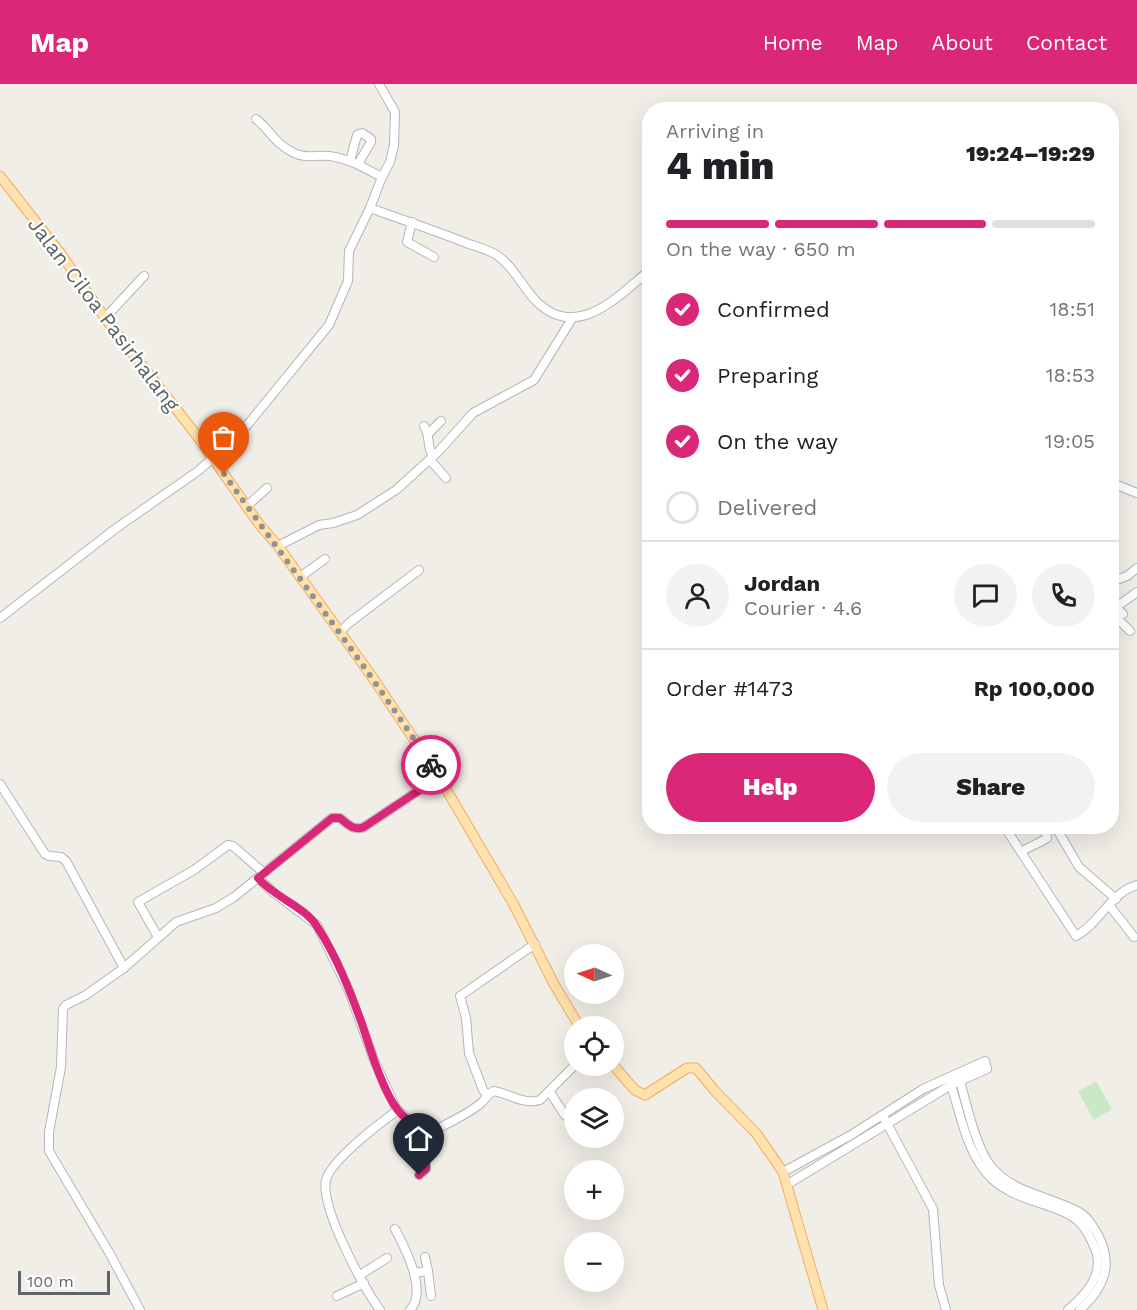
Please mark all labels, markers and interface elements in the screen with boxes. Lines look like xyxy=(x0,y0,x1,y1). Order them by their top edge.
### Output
text: Map xyxy=(30,26,89,59)
text: Home xyxy=(763,30,823,55)
text: Map xyxy=(856,30,899,55)
text: About xyxy=(932,30,993,55)
text: Contact xyxy=(1026,30,1107,55)
text: Arriving in xyxy=(666,119,764,143)
text: 19:24–19:29 xyxy=(966,141,1095,166)
text: 4 min xyxy=(666,143,775,188)
street label: Jalan Ciloa Pasirhalang xyxy=(23,212,186,417)
text: On the way · 650 m xyxy=(666,237,856,261)
icon: check xyxy=(666,293,699,326)
text: Confirmed xyxy=(717,297,830,322)
text: 18:51 xyxy=(1050,297,1095,321)
icon: check xyxy=(666,359,699,392)
text: Preparing xyxy=(717,363,818,388)
text: 18:53 xyxy=(1046,363,1095,387)
pin xyxy=(198,412,249,474)
icon: bag xyxy=(207,421,240,454)
icon: check xyxy=(666,425,699,458)
text: On the way xyxy=(717,429,838,454)
text: 19:05 xyxy=(1045,429,1095,453)
text: Delivered xyxy=(717,495,817,520)
button: person xyxy=(666,564,729,627)
button: chat xyxy=(954,564,1017,627)
button: phone xyxy=(1032,564,1095,627)
text: Jordan xyxy=(744,571,820,596)
text: Courier · 4.6 xyxy=(744,596,862,620)
text: Order #1473 xyxy=(666,676,794,701)
text: Rp 100,000 xyxy=(974,676,1095,701)
courier xyxy=(401,735,461,795)
icon: bike xyxy=(415,749,448,782)
button: Help xyxy=(666,753,875,822)
button: Share xyxy=(887,753,1095,822)
north arrow xyxy=(564,944,624,1004)
map controls xyxy=(564,944,624,1292)
button: locate xyxy=(564,1016,624,1076)
button: layers xyxy=(564,1088,624,1148)
pin xyxy=(393,1113,444,1175)
icon: home xyxy=(402,1122,435,1155)
button: + xyxy=(564,1160,624,1220)
button: − xyxy=(564,1232,624,1292)
scale bar xyxy=(18,1268,110,1296)
text: 100 m xyxy=(27,1272,74,1291)

